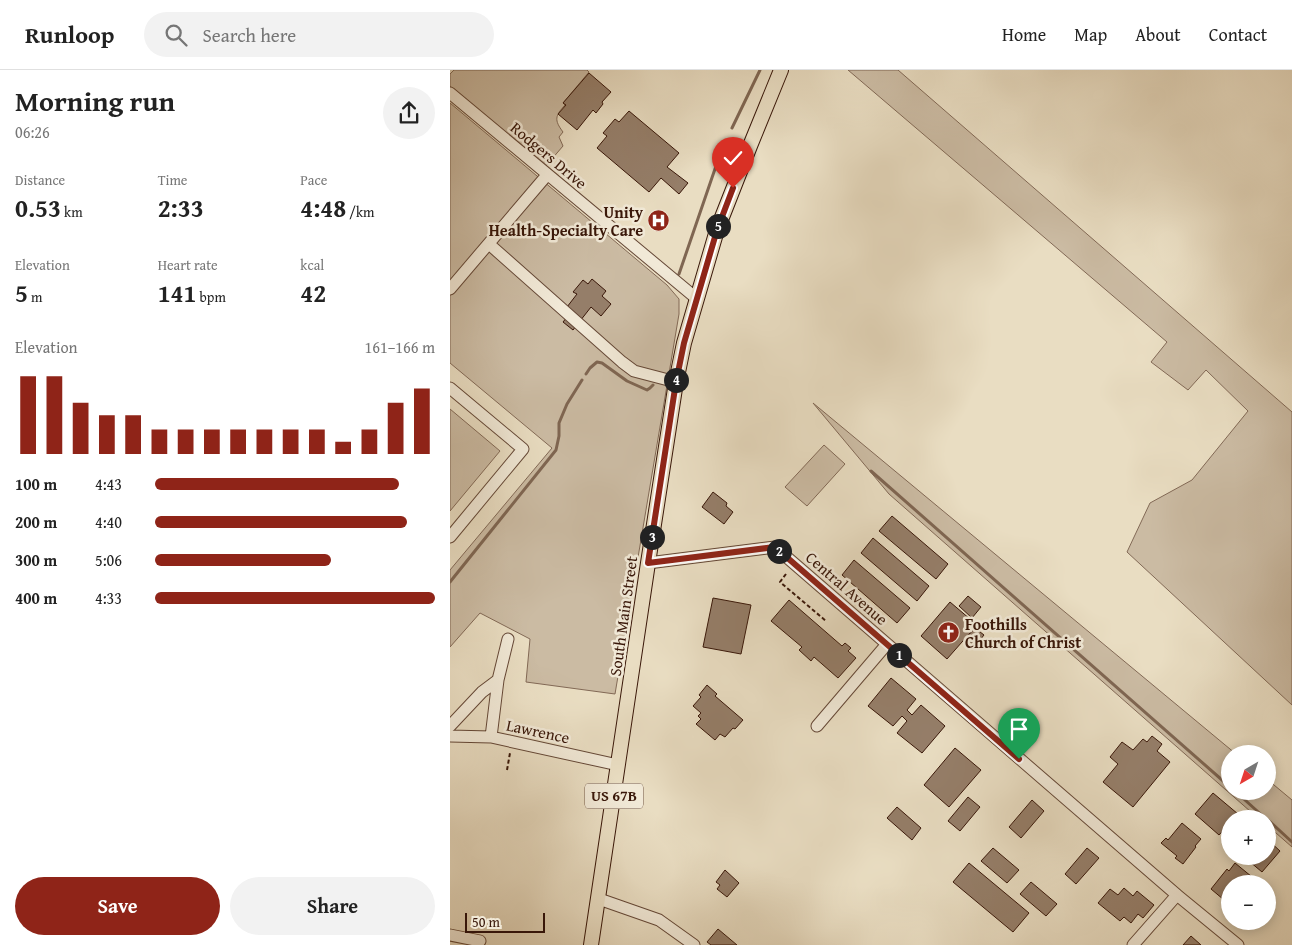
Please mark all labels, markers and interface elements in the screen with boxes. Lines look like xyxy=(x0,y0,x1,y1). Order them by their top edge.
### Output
search box xyxy=(144,12,494,57)
text: Runloop xyxy=(25,17,114,52)
icon: search xyxy=(162,21,190,49)
text: Search here xyxy=(202,21,296,49)
text: Home xyxy=(1002,21,1046,48)
text: Map xyxy=(1074,21,1107,48)
text: About xyxy=(1135,21,1181,48)
text: Contact xyxy=(1209,21,1267,48)
text: Morning run xyxy=(15,80,175,121)
button: share xyxy=(383,87,435,139)
street label: Rodgers Drive xyxy=(505,116,593,194)
text: 06:26 xyxy=(15,120,50,144)
pin xyxy=(712,137,754,188)
icon: check xyxy=(719,144,747,172)
text: Distance xyxy=(15,170,65,190)
text: Time xyxy=(158,170,187,190)
text: Pace xyxy=(300,170,327,190)
text: 0.53 xyxy=(15,190,61,226)
text: 2:33 xyxy=(158,190,204,226)
text: 4:48 xyxy=(300,190,346,226)
place label: Unity Health-Specialty Care xyxy=(489,200,644,242)
text: km xyxy=(61,202,83,222)
text: /km xyxy=(346,202,375,222)
hospital icon: Unity Health-Specialty Care xyxy=(647,209,671,233)
pin: 5 xyxy=(706,214,730,238)
text: 5 xyxy=(715,216,722,236)
text: Elevation xyxy=(15,255,70,275)
text: Heart rate xyxy=(158,255,218,275)
text: kcal xyxy=(300,255,324,275)
text: 5 xyxy=(15,275,28,311)
text: 141 xyxy=(158,275,197,311)
text: 42 xyxy=(300,275,326,311)
text: m xyxy=(28,287,42,307)
text: bpm xyxy=(197,287,226,307)
text: Elevation xyxy=(15,335,78,359)
text: 161–166 m xyxy=(365,335,435,359)
pin: 4 xyxy=(664,368,688,392)
text: 4 xyxy=(673,370,680,390)
text: 100 m xyxy=(15,472,57,496)
text: 4:43 xyxy=(95,472,122,496)
text: 200 m xyxy=(15,510,57,534)
text: 4:40 xyxy=(95,510,122,534)
pin: 3 xyxy=(640,524,664,550)
text: 3 xyxy=(649,527,656,547)
pin: 2 xyxy=(766,538,792,564)
text: 2 xyxy=(776,541,783,561)
street label: Central Avenue xyxy=(801,545,893,631)
text: 300 m xyxy=(15,548,57,572)
text: 5:06 xyxy=(95,548,122,572)
street label: South Main Street xyxy=(603,554,643,678)
text: 400 m xyxy=(15,586,57,610)
text: 4:33 xyxy=(95,586,122,610)
place label: Foothills Church of Christ xyxy=(965,612,1081,654)
church icon: Foothills Church of Christ xyxy=(937,621,961,645)
pin: 1 xyxy=(886,642,912,668)
text: 1 xyxy=(896,645,903,665)
pin xyxy=(998,708,1040,759)
street label: Lawrence xyxy=(504,713,572,749)
icon: arrive xyxy=(1005,715,1033,743)
north arrow xyxy=(1221,745,1276,800)
map controls xyxy=(1221,745,1276,930)
road number: US 67B xyxy=(585,784,643,808)
button: + xyxy=(1221,810,1276,865)
button: − xyxy=(1221,875,1276,930)
button: Save xyxy=(15,877,220,935)
button: Share xyxy=(230,877,435,935)
scale bar xyxy=(465,910,545,933)
text: 50 m xyxy=(472,912,500,932)

